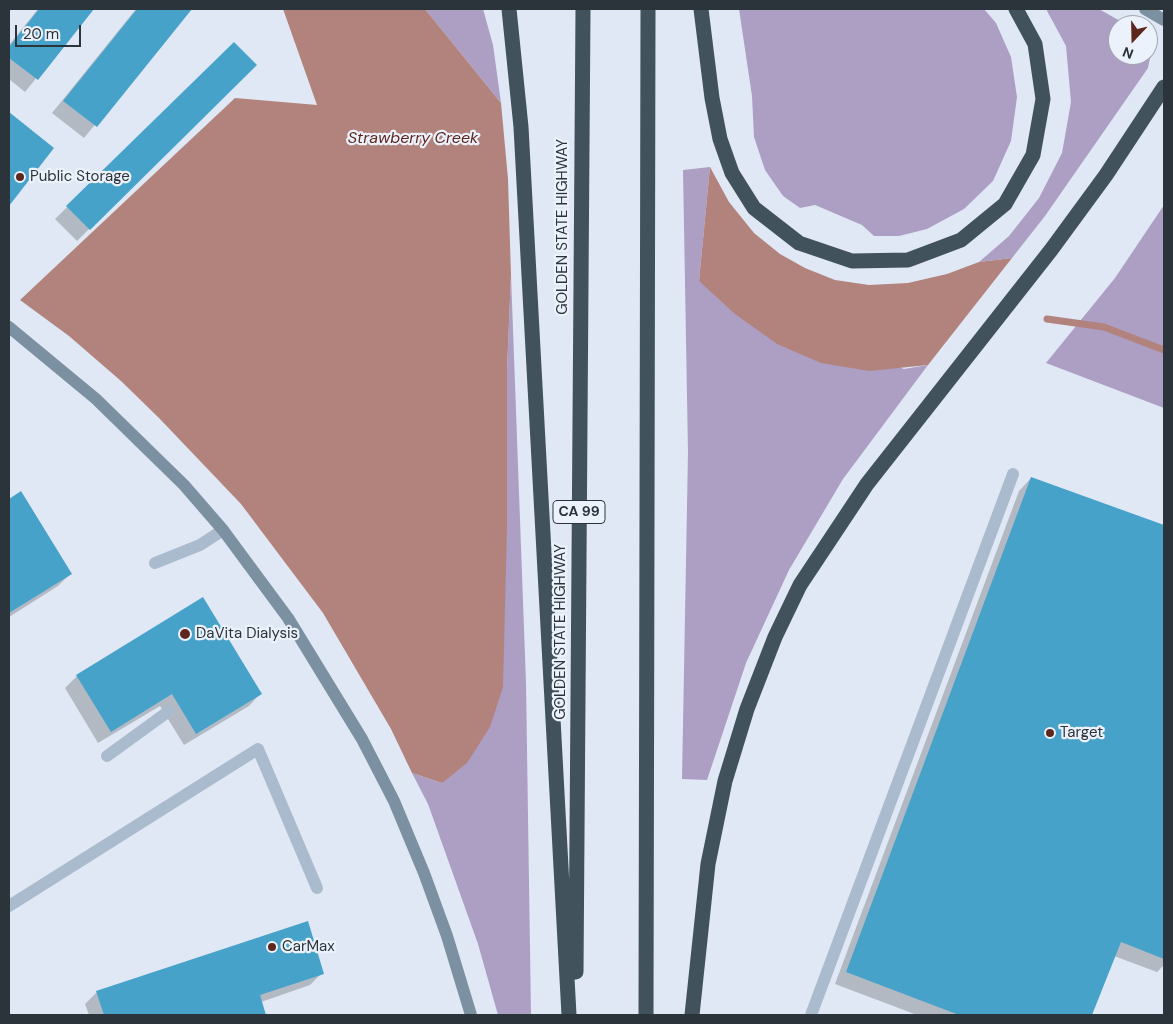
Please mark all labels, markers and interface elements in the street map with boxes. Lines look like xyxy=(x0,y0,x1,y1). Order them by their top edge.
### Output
scale bar xyxy=(18,15,84,47)
north arrow xyxy=(1108,15,1158,65)
text: 20 m xyxy=(23,24,59,44)
text: N xyxy=(1120,43,1136,63)
water label: Strawberry Creek xyxy=(348,129,478,149)
street label: GOLDEN STATE HIGHWAY xyxy=(554,139,572,315)
place label: Public Storage xyxy=(30,168,130,186)
marker: Public Storage xyxy=(14,171,26,183)
road number: CA 99 xyxy=(553,501,605,524)
street label: GOLDEN STATE HIGHWAY xyxy=(552,544,570,720)
place label: DaVita Dialysis xyxy=(196,625,298,643)
marker: DaVita Dialysis xyxy=(178,627,192,641)
place label: Target xyxy=(1060,724,1103,742)
marker: Target xyxy=(1044,727,1056,739)
place label: CarMax xyxy=(282,938,335,956)
marker: CarMax xyxy=(266,941,278,953)

